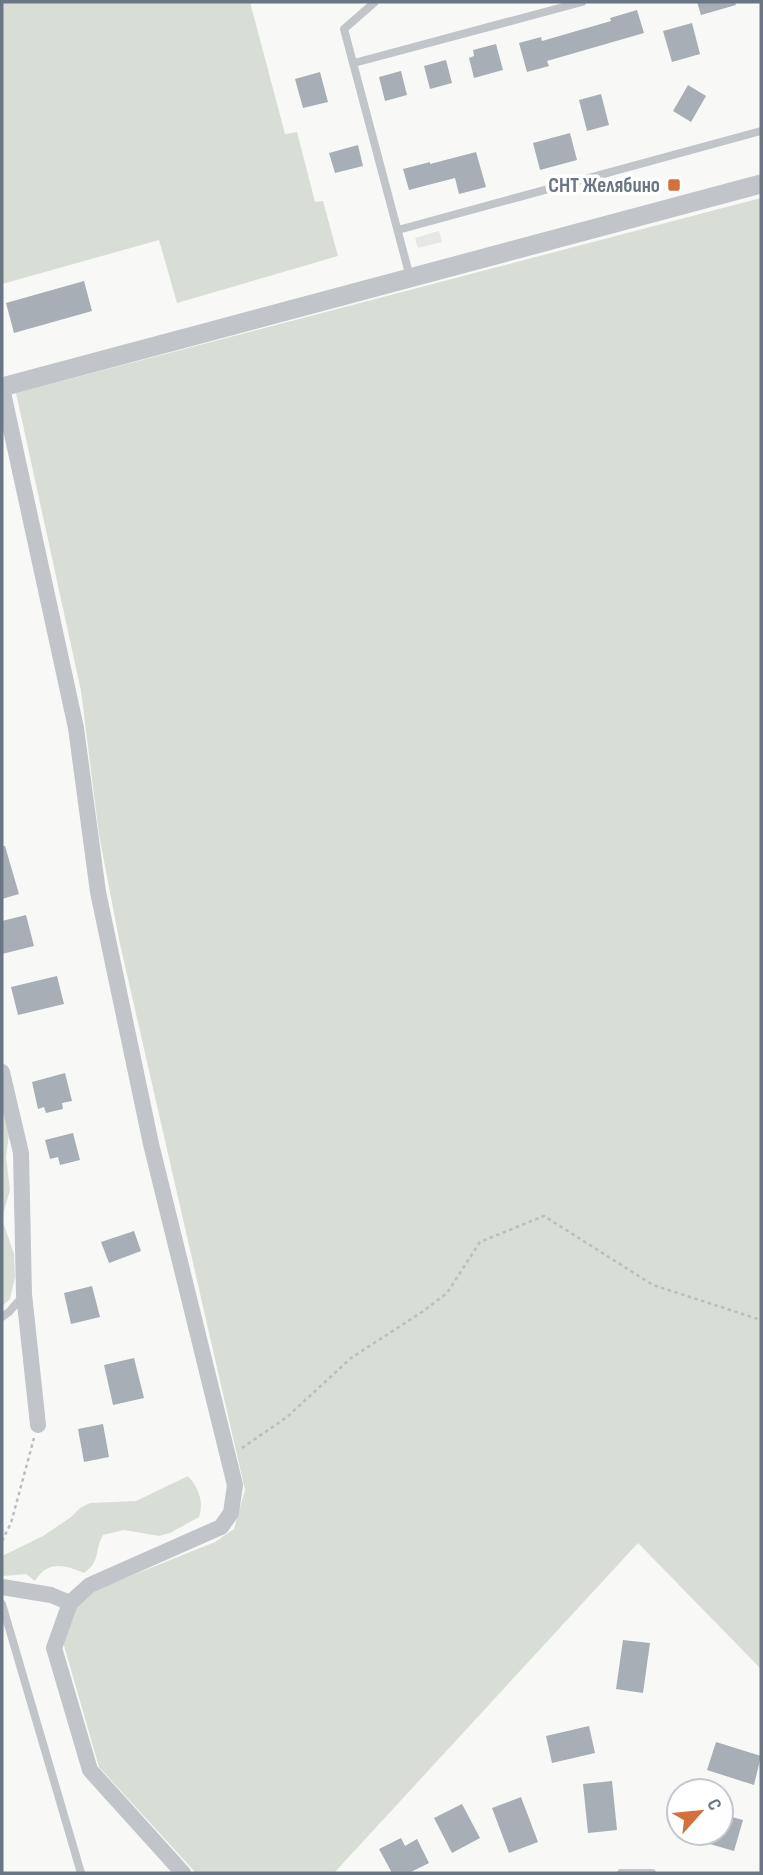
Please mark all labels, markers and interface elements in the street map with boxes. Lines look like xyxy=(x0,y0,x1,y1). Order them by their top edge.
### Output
place label: СНТ Желябино xyxy=(548,173,660,198)
marker: СНТ Желябино xyxy=(666,177,682,193)
north arrow xyxy=(665,1777,735,1847)
text: С xyxy=(701,1795,726,1815)

